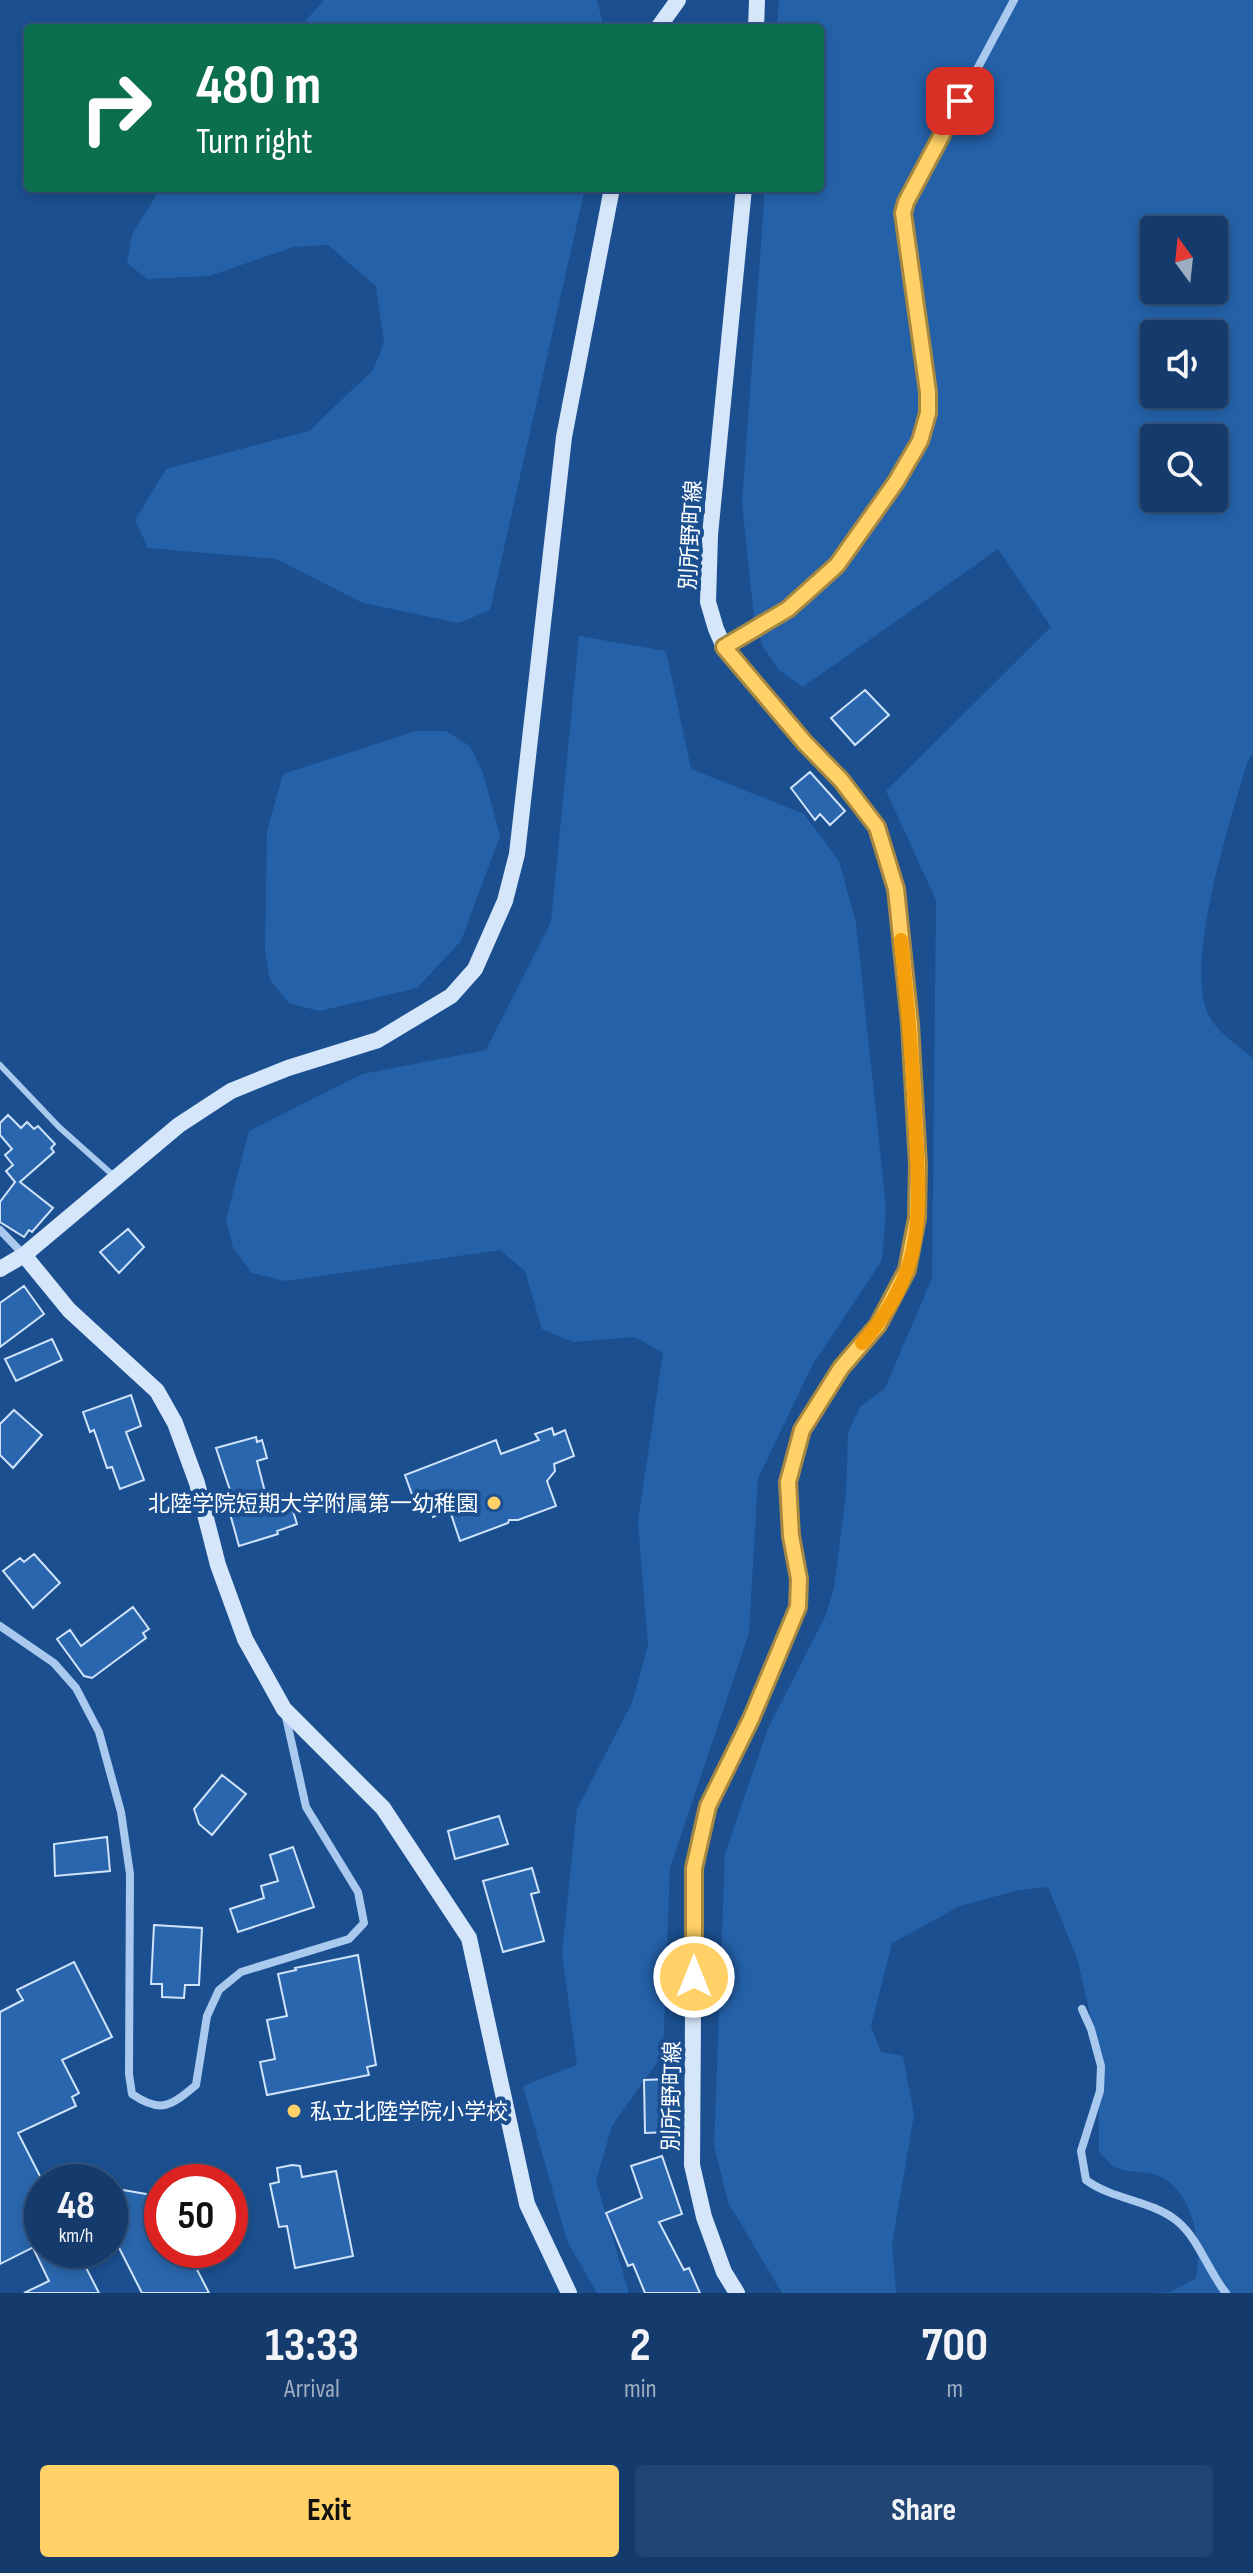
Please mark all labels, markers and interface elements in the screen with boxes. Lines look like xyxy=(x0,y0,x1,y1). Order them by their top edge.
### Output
text: 480 m xyxy=(196,53,321,120)
icon: right xyxy=(64,56,168,160)
pin xyxy=(926,67,994,135)
icon: arrive xyxy=(938,79,982,123)
text: Turn right xyxy=(196,121,313,164)
north arrow xyxy=(1140,216,1228,304)
map controls xyxy=(1140,216,1228,512)
button: sound xyxy=(1140,320,1228,408)
button: search xyxy=(1140,424,1228,512)
street label: 別所野町線 xyxy=(675,479,708,591)
place label: 北陸学院短期大学附属第一幼稚園 xyxy=(148,1491,478,1518)
marker: 北陸学院短期大学附属第一幼稚園 xyxy=(485,1494,503,1512)
position arrow xyxy=(652,1935,736,2019)
street label: 別所野町線 xyxy=(658,2041,687,2151)
place label: 私立北陸学院小学校 xyxy=(310,2099,508,2126)
marker: 私立北陸学院小学校 xyxy=(285,2102,303,2120)
speed limit sign: 50 xyxy=(144,2164,248,2268)
text: 48 xyxy=(57,2182,95,2230)
text: km/h xyxy=(59,2224,93,2248)
text: 13:33 xyxy=(265,2317,359,2374)
text: 2 xyxy=(630,2317,651,2374)
text: 700 xyxy=(922,2317,988,2374)
text: Arrival xyxy=(284,2374,340,2405)
text: min xyxy=(624,2374,657,2405)
text: m xyxy=(946,2374,963,2405)
button: Exit xyxy=(40,2465,619,2557)
button: Share xyxy=(635,2465,1213,2557)

